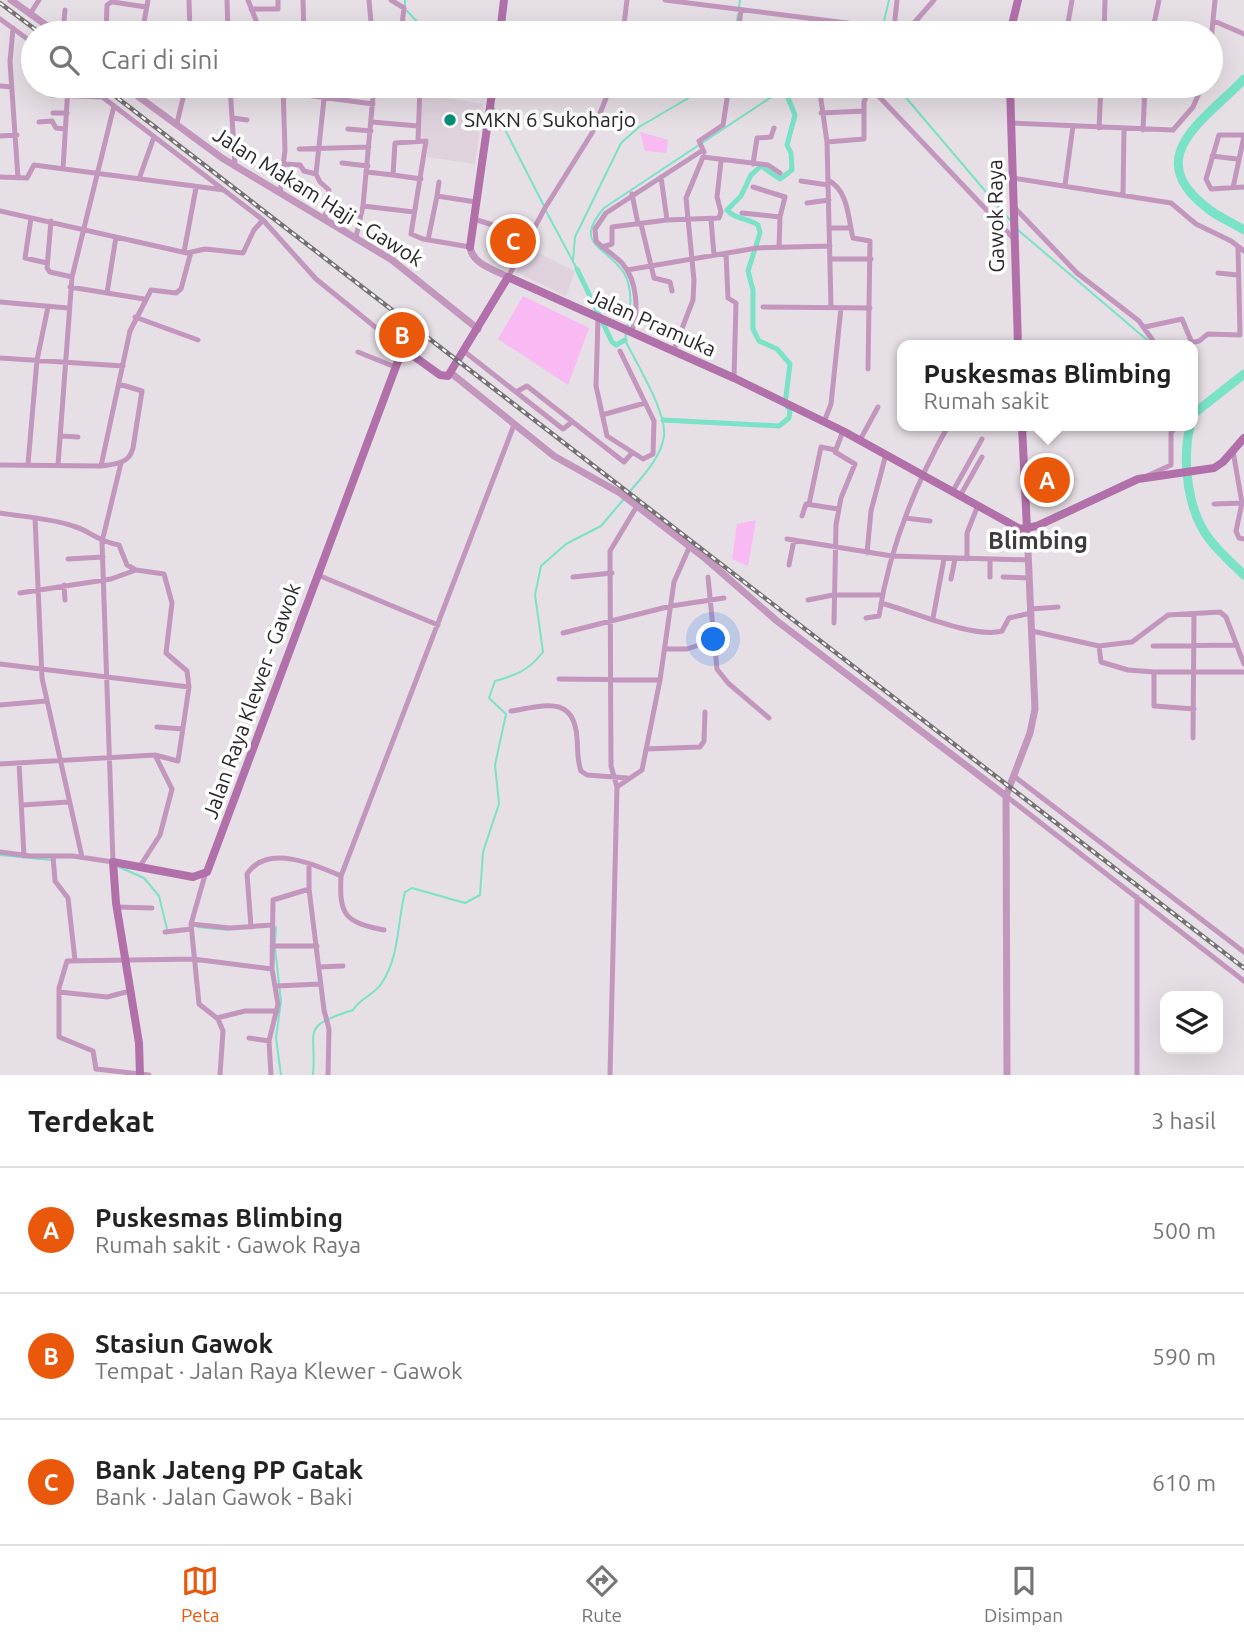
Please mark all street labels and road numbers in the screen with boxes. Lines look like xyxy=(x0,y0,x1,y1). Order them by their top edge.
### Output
street label: Jalan Makam Haji - Gawok xyxy=(209,122,428,271)
street label: Gawok Raya xyxy=(982,159,1008,273)
street label: Jalan Pramuka xyxy=(585,283,720,361)
street label: Jalan Raya Klewer - Gawok xyxy=(197,579,305,822)

